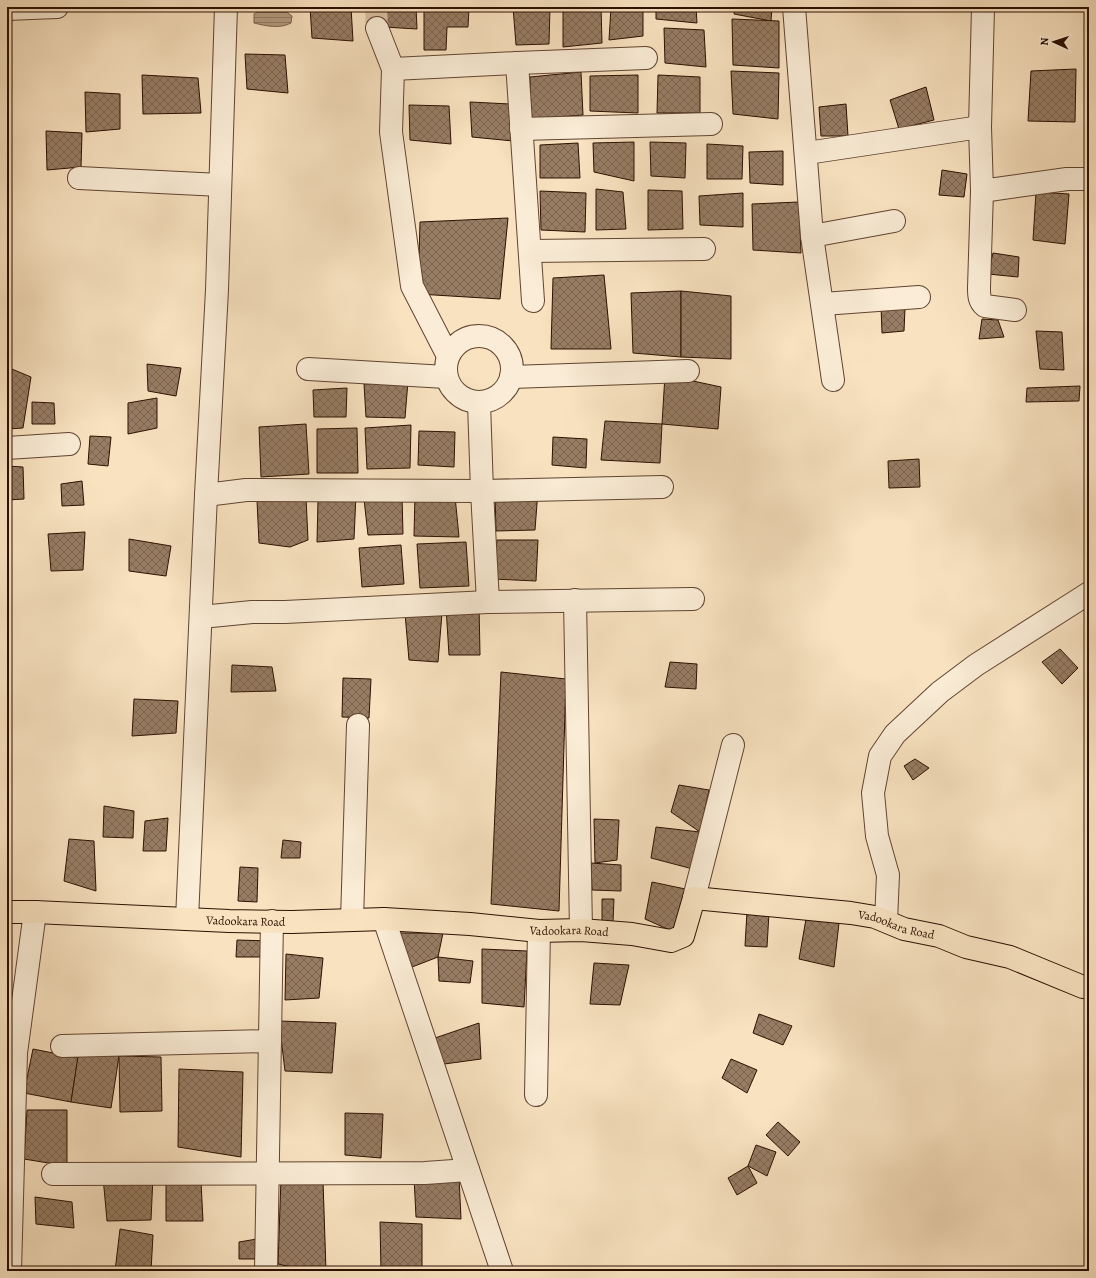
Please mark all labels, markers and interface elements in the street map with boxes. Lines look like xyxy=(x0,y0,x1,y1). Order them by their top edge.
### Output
north arrow xyxy=(1034,22,1074,62)
text: N xyxy=(1037,37,1052,46)
street label: Vadookara Road xyxy=(856,906,937,943)
street label: Vadookara Road xyxy=(205,912,286,930)
street label: Vadookara Road xyxy=(528,922,610,940)

